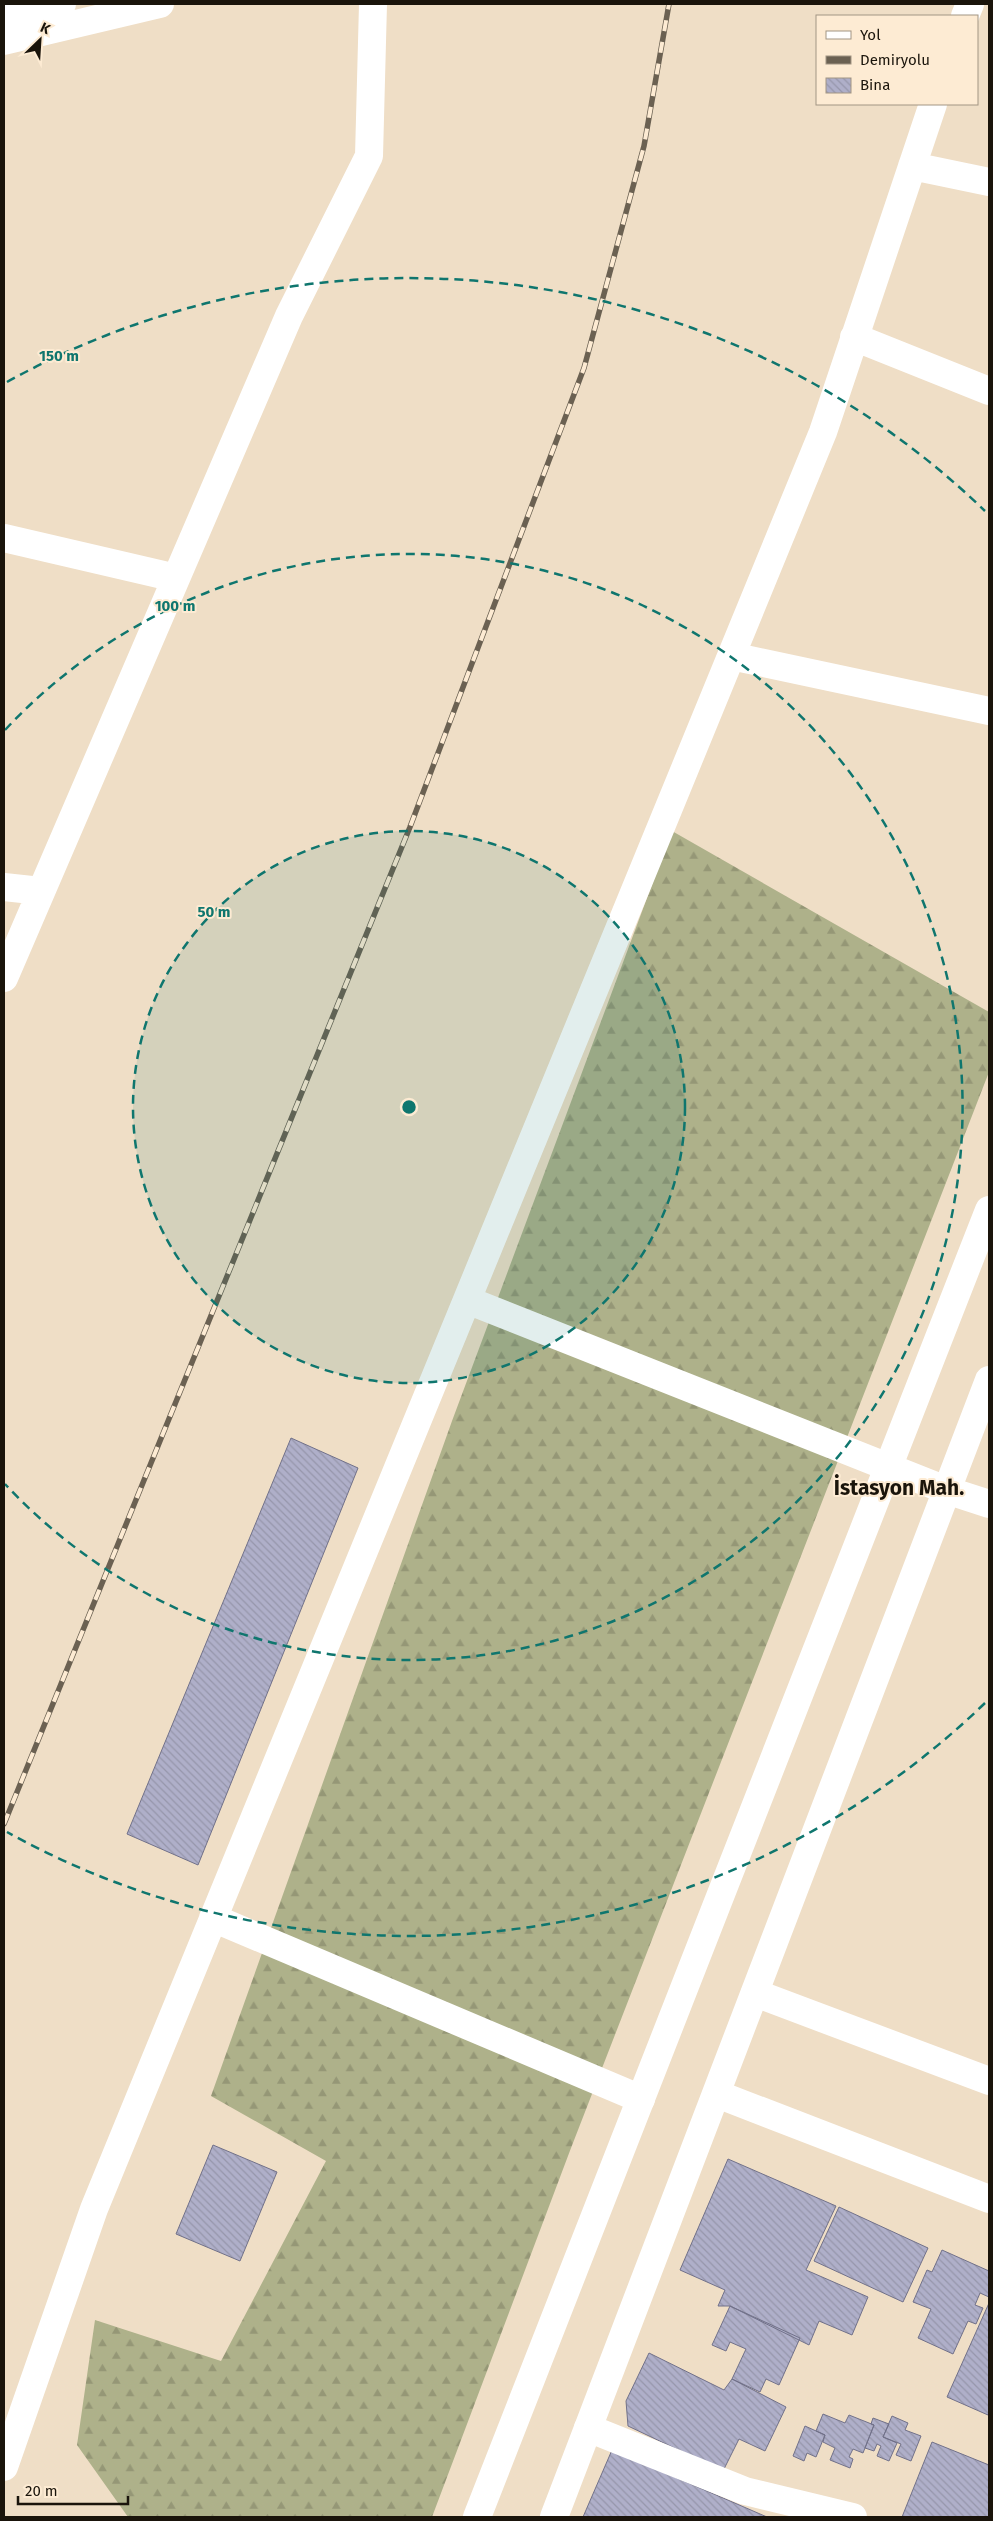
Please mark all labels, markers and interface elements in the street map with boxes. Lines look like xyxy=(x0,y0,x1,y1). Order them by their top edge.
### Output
north arrow xyxy=(15,15,65,65)
legend xyxy=(816,15,978,105)
text: K xyxy=(38,19,54,39)
text: Yol xyxy=(860,26,881,44)
text: Demiryolu xyxy=(860,51,930,69)
text: Bina xyxy=(860,76,890,94)
text: 150 m xyxy=(39,347,79,365)
text: 100 m xyxy=(155,597,195,615)
text: 50 m xyxy=(197,903,231,921)
centre of rings xyxy=(400,1098,418,1116)
district label: İstasyon Mah. xyxy=(834,1474,964,1501)
scale bar xyxy=(18,2474,128,2506)
text: 20 m xyxy=(25,2482,58,2500)

